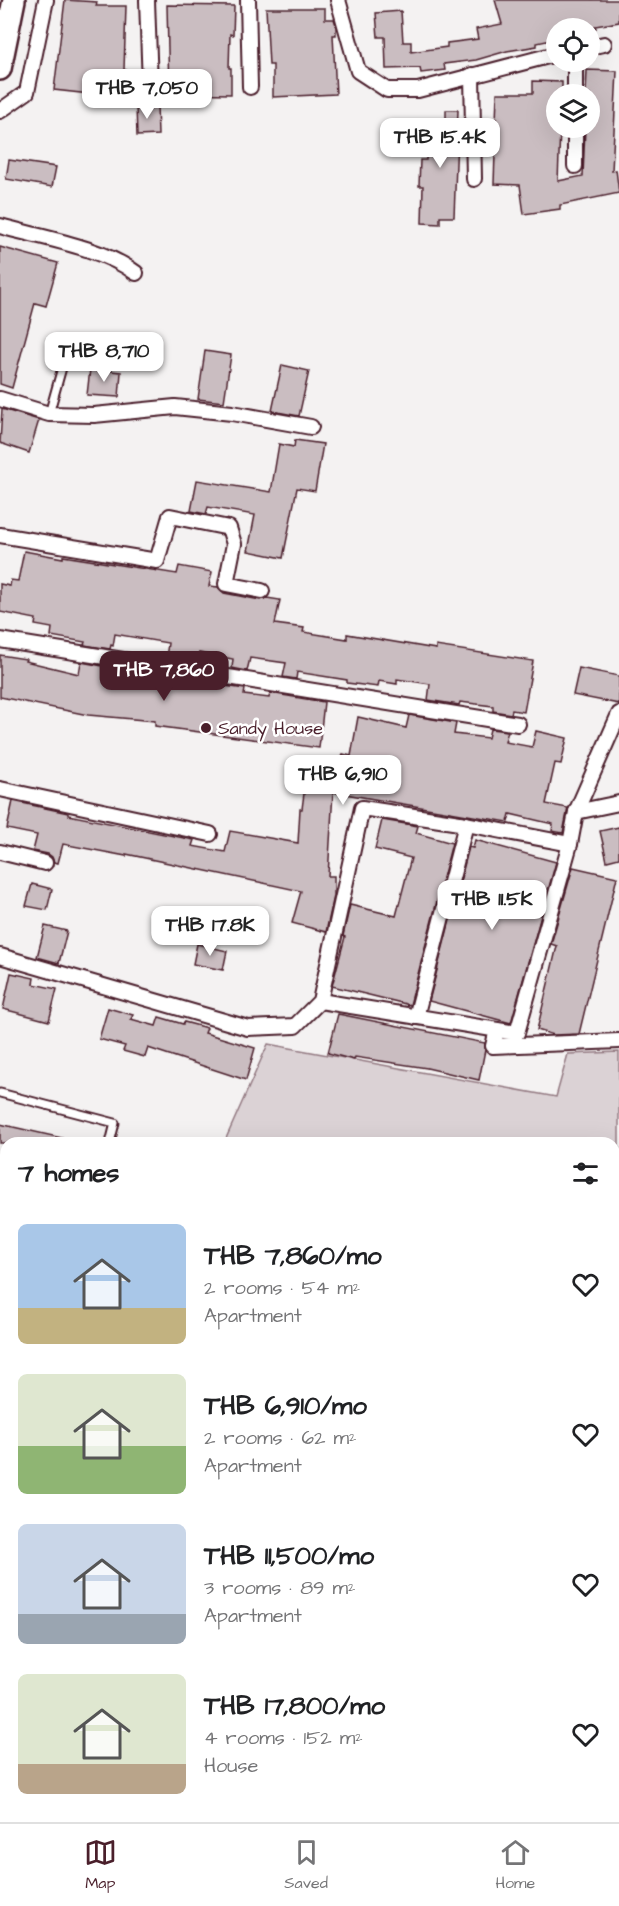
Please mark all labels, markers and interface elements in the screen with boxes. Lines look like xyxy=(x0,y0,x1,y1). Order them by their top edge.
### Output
map controls xyxy=(546,18,600,138)
button: locate xyxy=(546,18,600,72)
pin: THB 7,050 xyxy=(78,69,216,120)
text: THB 7,050 xyxy=(96,74,198,102)
button: layers xyxy=(546,84,600,138)
pin: THB 15.4K xyxy=(371,118,509,169)
text: THB 15.4K xyxy=(394,123,486,151)
pin: THB 8,710 xyxy=(35,332,173,383)
text: THB 8,710 xyxy=(59,337,149,365)
pin: THB 7,860 xyxy=(95,651,233,702)
text: THB 7,860 xyxy=(114,656,214,684)
place label: Sandy House xyxy=(218,716,323,742)
marker: Sandy House xyxy=(199,721,213,735)
pin: THB 6,910 xyxy=(274,755,412,806)
text: THB 6,910 xyxy=(298,760,388,788)
pin: THB 11.5K xyxy=(423,880,561,931)
text: THB 11.5K xyxy=(452,885,533,913)
pin: THB 17.8K xyxy=(141,906,279,957)
text: THB 17.8K xyxy=(165,911,255,939)
text: 7 homes xyxy=(18,1155,119,1191)
icon: filters xyxy=(569,1157,602,1190)
text: THB 7,860/mo xyxy=(204,1238,382,1274)
icon: home xyxy=(66,1248,138,1320)
icon: heart xyxy=(569,1268,602,1301)
text: 2 rooms · 54 m² xyxy=(204,1274,360,1302)
text: Apartment xyxy=(204,1302,302,1330)
text: THB 6,910/mo xyxy=(204,1388,367,1424)
icon: home xyxy=(66,1398,138,1470)
icon: heart xyxy=(569,1418,602,1451)
text: 2 rooms · 62 m² xyxy=(204,1424,356,1452)
text: Apartment xyxy=(204,1452,302,1480)
text: THB 11,500/mo xyxy=(204,1538,374,1574)
icon: home xyxy=(66,1548,138,1620)
icon: heart xyxy=(569,1568,602,1601)
text: 3 rooms · 89 m² xyxy=(204,1574,356,1602)
text: Apartment xyxy=(204,1602,302,1630)
text: THB 17,800/mo xyxy=(204,1688,385,1724)
icon: home xyxy=(66,1698,138,1770)
icon: heart xyxy=(569,1718,602,1751)
text: 4 rooms · 152 m² xyxy=(204,1724,363,1752)
text: House xyxy=(204,1752,258,1780)
tab: Map xyxy=(84,1836,117,1894)
tab: Saved xyxy=(284,1836,328,1894)
tab: Home xyxy=(495,1836,535,1894)

